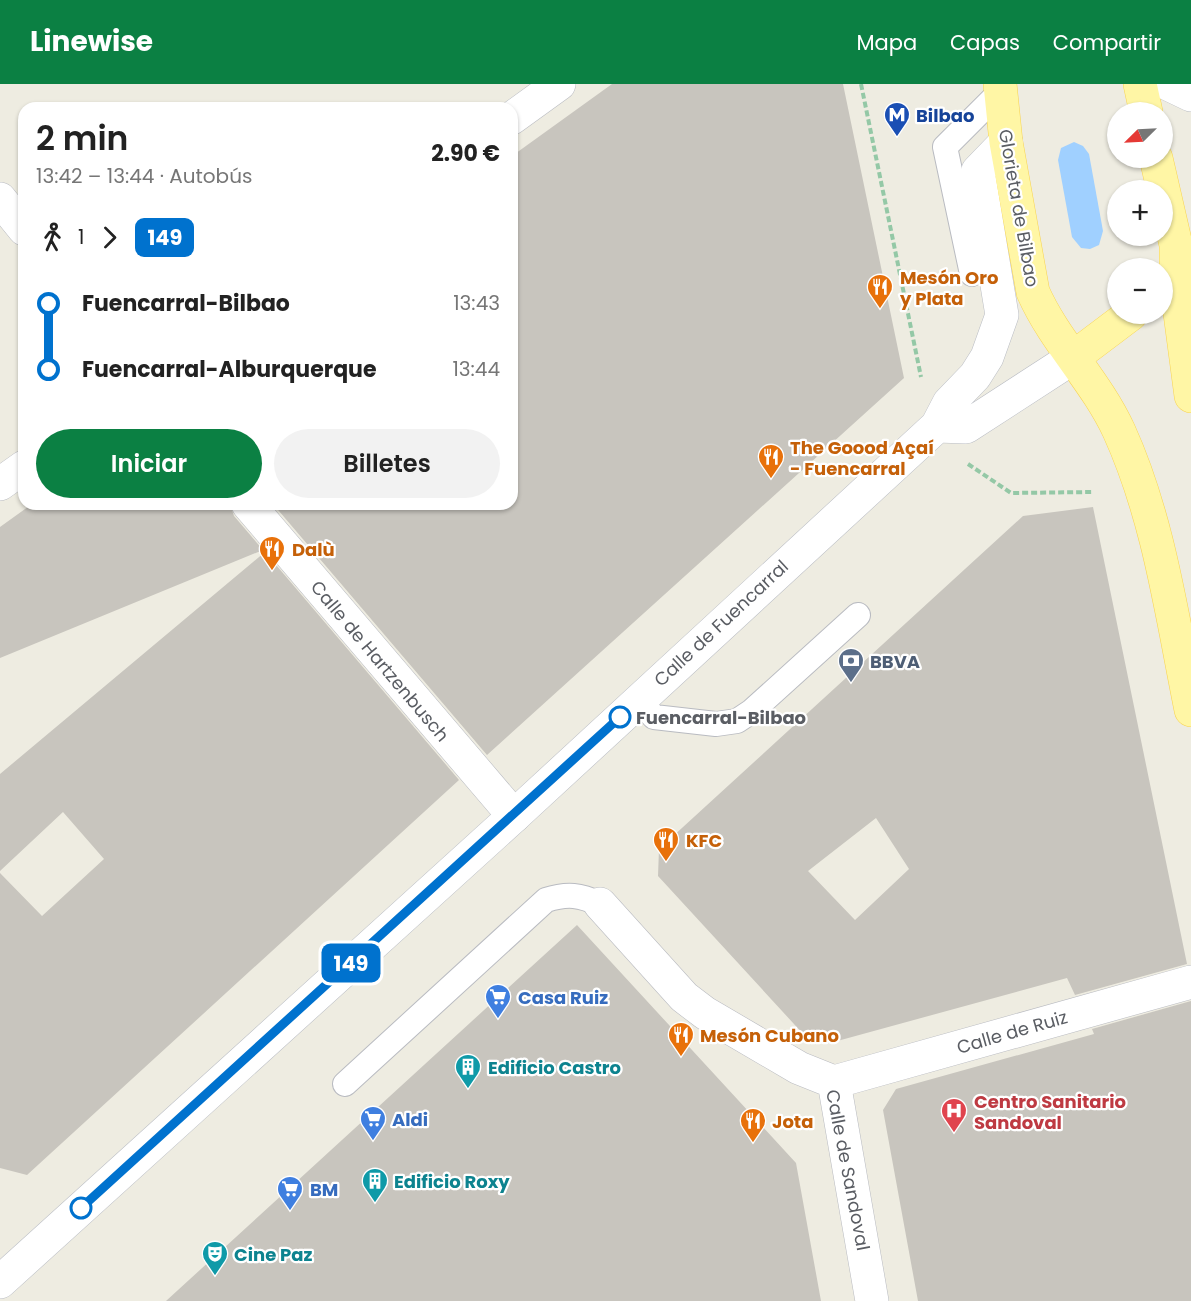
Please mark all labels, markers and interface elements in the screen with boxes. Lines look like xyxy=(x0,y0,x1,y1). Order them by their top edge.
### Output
text: Linewise xyxy=(30,22,153,61)
text: Mapa xyxy=(856,28,917,57)
text: Capas xyxy=(950,28,1020,57)
text: Compartir xyxy=(1053,28,1161,57)
metro station icon: Bilbao xyxy=(882,100,912,138)
north arrow xyxy=(1107,102,1173,168)
map controls xyxy=(1107,102,1173,324)
place label: Bilbao xyxy=(916,103,974,128)
text: 2 min xyxy=(36,115,128,162)
street label: Glorieta de Bilbao xyxy=(993,127,1045,289)
text: 2.90 € xyxy=(431,138,500,169)
text: 13:42 – 13:44 · Autobús xyxy=(36,162,252,190)
button: + xyxy=(1107,180,1173,246)
icon: walk xyxy=(36,221,69,254)
icon: forward xyxy=(93,221,126,254)
text: 1 xyxy=(78,223,84,251)
text: 149 xyxy=(147,223,182,252)
button: − xyxy=(1107,258,1173,324)
place label: Mesón Oro y Plata xyxy=(899,265,998,311)
restaurant icon: Mesón Oro y Plata xyxy=(865,272,895,310)
text: Fuencarral-Bilbao xyxy=(82,288,290,319)
text: 13:43 xyxy=(453,289,500,317)
text: Fuencarral-Alburquerque xyxy=(82,354,376,385)
text: 13:44 xyxy=(452,355,500,383)
button: Iniciar xyxy=(36,429,262,498)
button: Billetes xyxy=(274,429,500,498)
place label: The Goood Açaí - Fuencarral xyxy=(790,435,934,481)
restaurant icon: The Goood Açaí - Fuencarral xyxy=(756,442,786,480)
restaurant icon: Dalù xyxy=(257,534,287,572)
place label: Dalù xyxy=(292,537,335,562)
street label: Calle de Fuencarral xyxy=(648,554,794,692)
street label: Calle de Hartzenbusch xyxy=(305,575,455,747)
bank icon: BBVA xyxy=(836,646,866,684)
place label: BBVA xyxy=(870,649,920,674)
place label: Fuencarral-Bilbao xyxy=(636,705,806,730)
marker: Fuencarral-Bilbao xyxy=(609,706,631,728)
restaurant icon: KFC xyxy=(651,825,681,863)
place label: KFC xyxy=(686,828,722,853)
line badge: 149 xyxy=(316,944,386,982)
text: 149 xyxy=(333,949,369,978)
supermarket icon: Casa Ruiz xyxy=(483,982,513,1020)
place label: Casa Ruiz xyxy=(518,985,608,1010)
street label: Calle de Ruiz xyxy=(954,1004,1070,1060)
restaurant icon: Mesón Cubano xyxy=(666,1020,696,1058)
place label: Mesón Cubano xyxy=(700,1023,839,1048)
building icon: Edificio Castro xyxy=(453,1052,483,1090)
place label: Edificio Castro xyxy=(488,1055,621,1080)
street label: Calle de Sandoval xyxy=(820,1087,876,1253)
place label: Centro Sanitario Sandoval xyxy=(974,1089,1126,1135)
hospital icon: Centro Sanitario Sandoval xyxy=(939,1096,969,1134)
supermarket icon: Aldi xyxy=(358,1104,388,1142)
restaurant icon: Jota xyxy=(738,1106,768,1144)
place label: Aldi xyxy=(392,1107,428,1132)
place label: Jota xyxy=(772,1109,813,1134)
building icon: Edificio Roxy xyxy=(360,1166,390,1204)
place label: Edificio Roxy xyxy=(394,1169,510,1194)
supermarket icon: BM xyxy=(275,1174,305,1212)
place label: BM xyxy=(310,1177,338,1202)
unlabelled marker xyxy=(70,1197,92,1219)
theatre icon: Cine Paz xyxy=(200,1239,230,1277)
place label: Cine Paz xyxy=(234,1242,313,1267)

